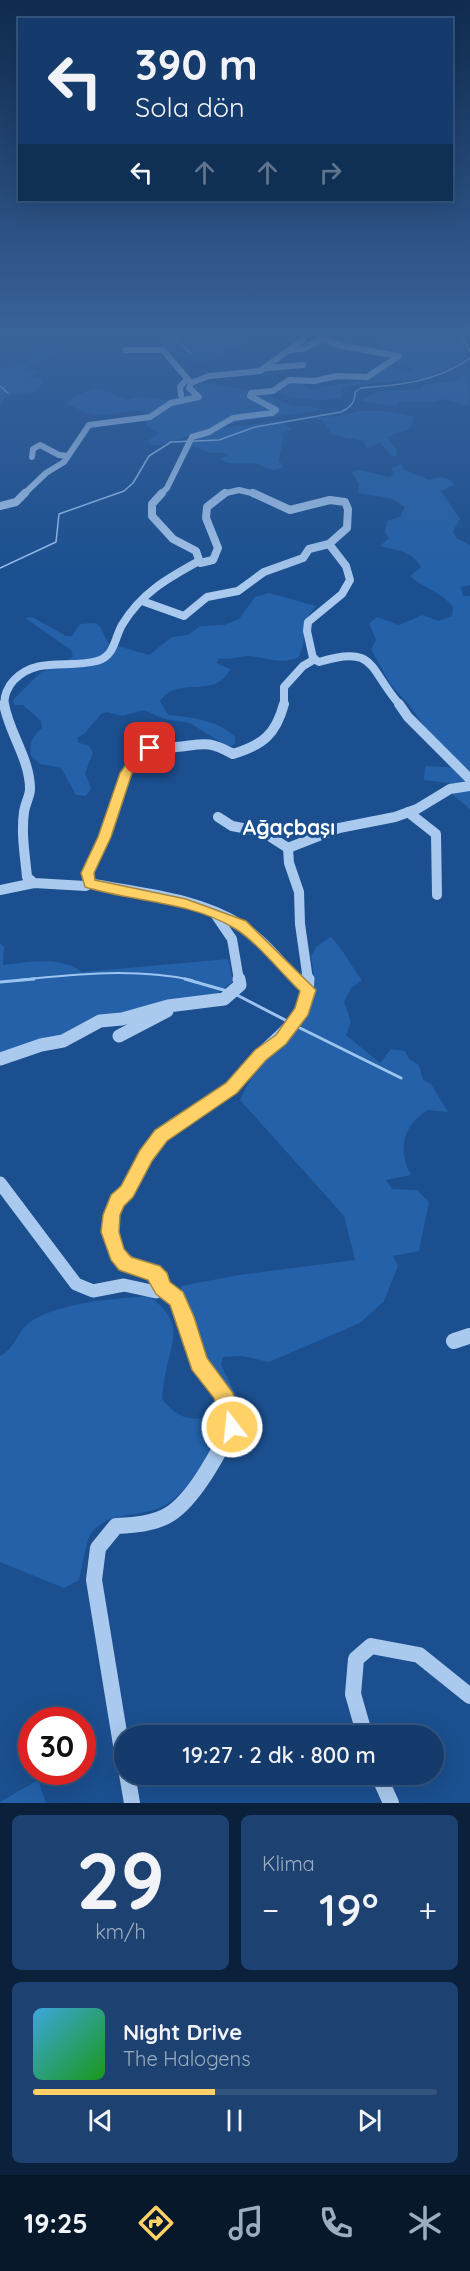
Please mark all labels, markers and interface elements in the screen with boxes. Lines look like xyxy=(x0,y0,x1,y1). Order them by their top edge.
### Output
text: 390 m xyxy=(135,38,258,91)
icon: left xyxy=(36,42,114,120)
text: Sola dön xyxy=(135,90,245,124)
icon: left xyxy=(125,156,158,189)
icon: ahead xyxy=(188,156,221,189)
icon: ahead xyxy=(251,156,284,189)
icon: right xyxy=(314,156,347,189)
pin xyxy=(124,722,175,773)
icon: arrive xyxy=(133,731,166,764)
district label: Ağaçbaşı xyxy=(243,814,335,840)
position arrow xyxy=(200,1395,264,1459)
speed limit sign: 30 xyxy=(18,1707,96,1785)
text: 19:27 · 2 dk · 800 m xyxy=(182,1741,376,1769)
text: 29 xyxy=(76,1831,165,1929)
text: Klima xyxy=(262,1851,315,1876)
text: 19° xyxy=(319,1881,379,1937)
text: − xyxy=(262,1889,279,1930)
text: + xyxy=(418,1889,437,1930)
text: km/h xyxy=(95,1919,146,1944)
text: Night Drive xyxy=(123,2018,242,2046)
text: The Halogens xyxy=(123,2046,251,2071)
icon: previous xyxy=(84,2104,117,2137)
icon: pause xyxy=(218,2104,251,2137)
icon: next xyxy=(353,2104,386,2137)
icon: directions xyxy=(135,2202,177,2244)
icon: music xyxy=(225,2202,267,2244)
icon: phone xyxy=(315,2202,357,2244)
icon: climate xyxy=(404,2202,446,2244)
text: 19:25 xyxy=(24,2206,88,2240)

